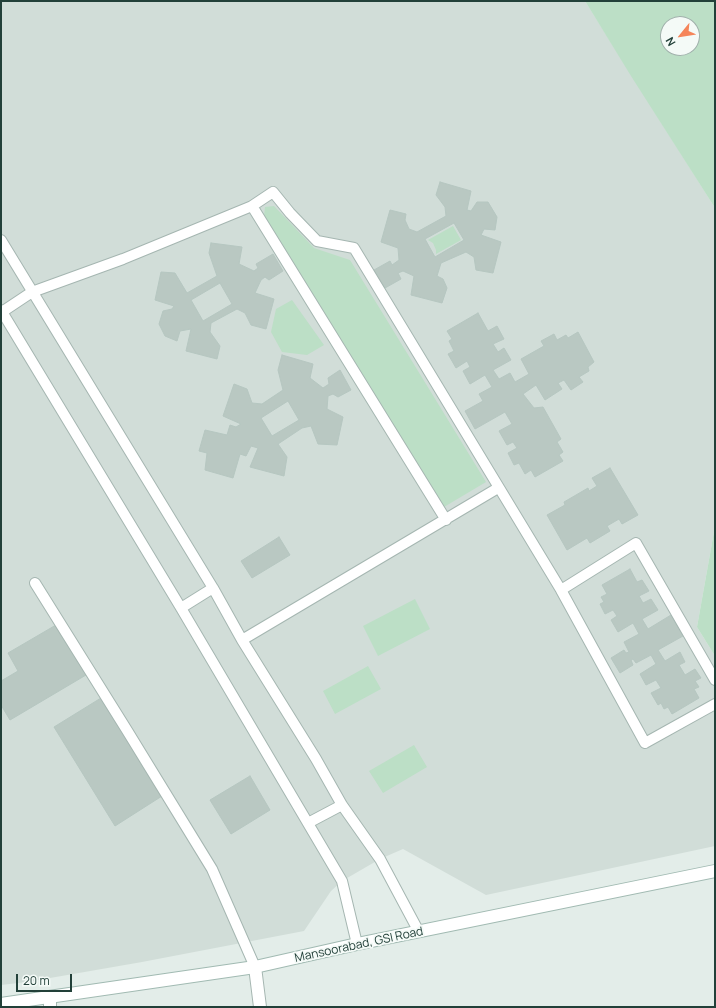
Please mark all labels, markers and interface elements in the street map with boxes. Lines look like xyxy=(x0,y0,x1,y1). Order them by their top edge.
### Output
north arrow xyxy=(660,16,700,56)
text: N xyxy=(662,35,679,49)
street label: Mansoorabad, GSI Road xyxy=(293,924,425,966)
scale bar xyxy=(18,966,74,992)
text: 20 m xyxy=(23,972,50,989)

